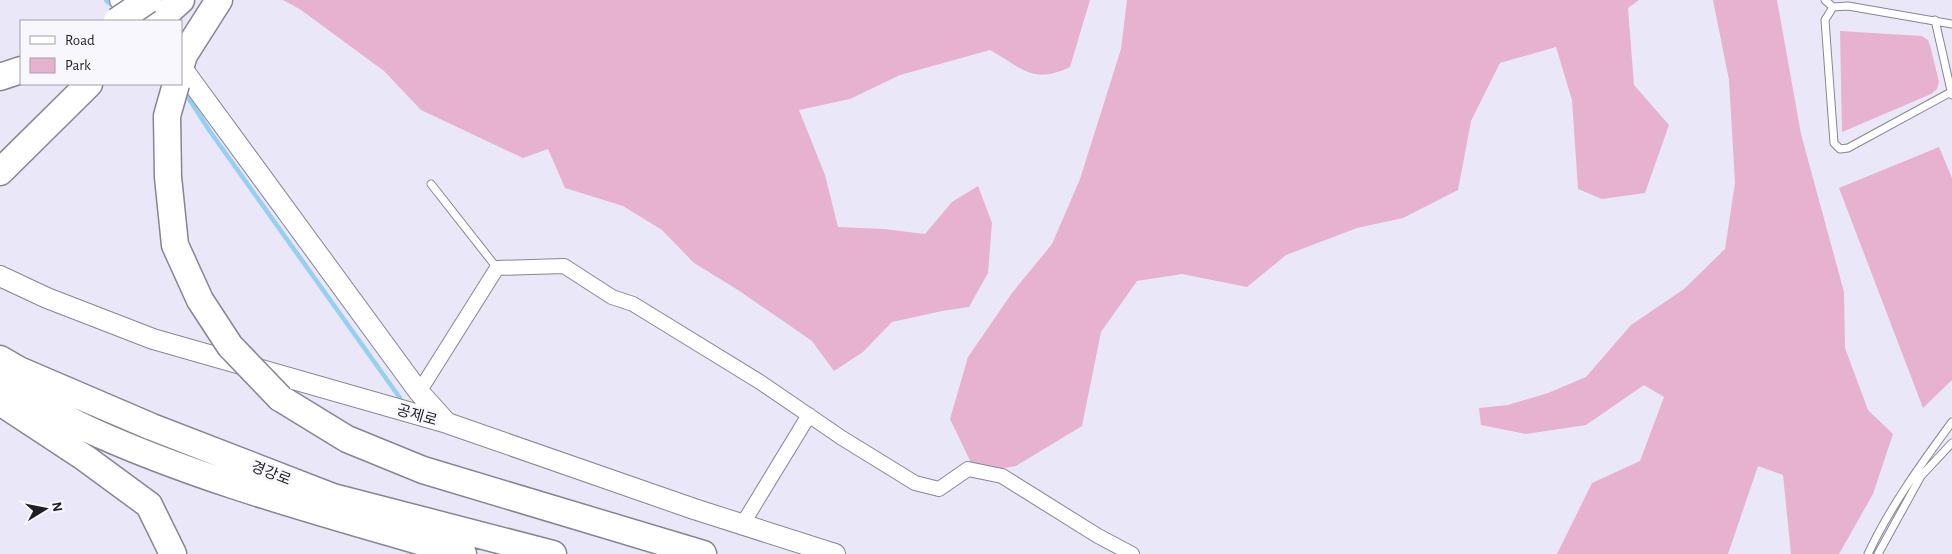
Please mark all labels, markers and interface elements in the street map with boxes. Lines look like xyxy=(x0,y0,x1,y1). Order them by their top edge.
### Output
legend xyxy=(20,20,182,85)
text: Road xyxy=(65,33,95,48)
text: Park xyxy=(65,58,91,73)
street label: 공제로 xyxy=(395,402,439,428)
street label: 경강로 xyxy=(249,458,293,488)
north arrow xyxy=(20,484,70,534)
text: N xyxy=(49,501,65,513)

